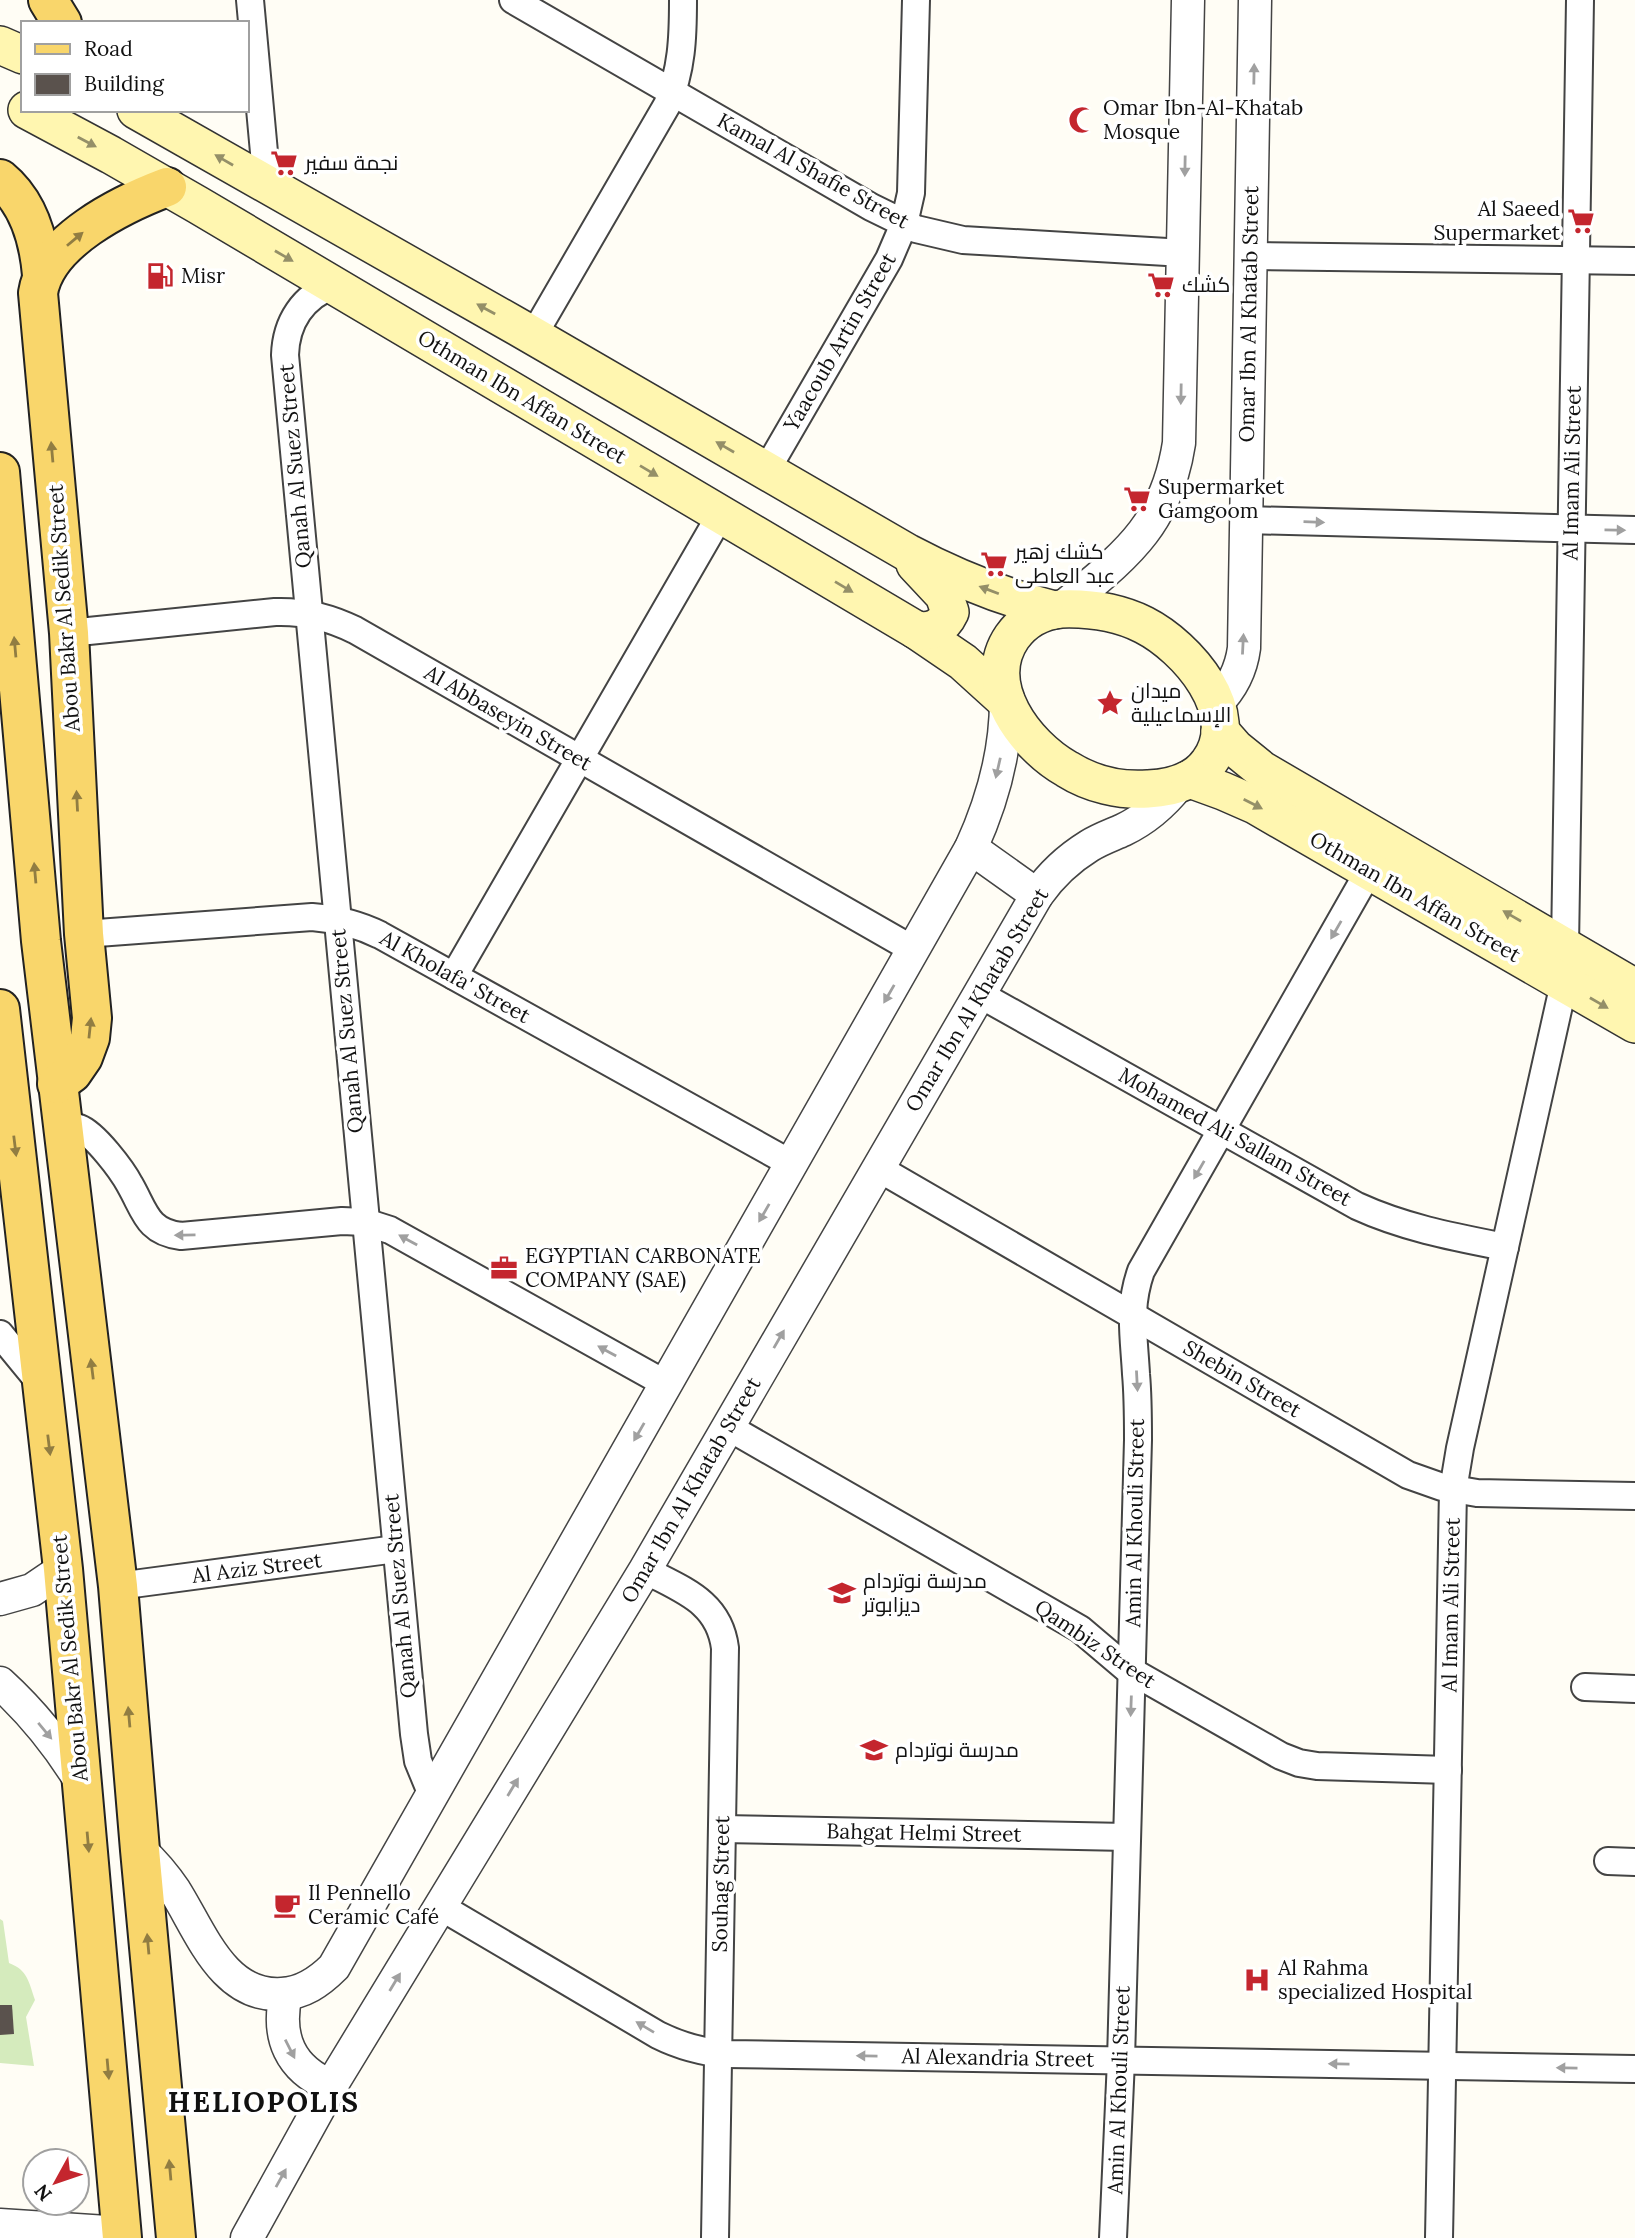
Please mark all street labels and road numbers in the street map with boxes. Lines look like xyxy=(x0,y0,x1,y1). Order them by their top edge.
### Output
street label: Kamal Al Shafie Street xyxy=(713,107,915,235)
street label: Omar Ibn Al Khatab Street xyxy=(1233,185,1264,443)
street label: Yaacoub Artin Street xyxy=(777,247,902,437)
street label: Othman Ibn Affan Street xyxy=(413,323,632,470)
street label: Qanah Al Suez Street xyxy=(272,362,317,569)
street label: Al Imam Ali Street xyxy=(1556,384,1587,562)
street label: Abou Bakr Al Sedik Street xyxy=(41,483,86,734)
street label: Al Abbaseyin Street xyxy=(419,658,597,777)
street label: Othman Ibn Affan Street xyxy=(1305,825,1526,968)
street label: Omar Ibn Al Khatab Street xyxy=(899,882,1055,1117)
street label: Al Kholafa' Street xyxy=(375,924,536,1029)
street label: Qanah Al Suez Street xyxy=(324,927,369,1134)
street label: Mohamed Ali Sallam Street xyxy=(1114,1061,1357,1212)
street label: Shebin Street xyxy=(1178,1334,1307,1424)
street label: Omar Ibn Al Khatab Street xyxy=(615,1371,767,1608)
street label: Amin Al Khouli Street xyxy=(1119,1417,1150,1629)
street label: Qanah Al Suez Street xyxy=(377,1492,422,1699)
street label: Al Imam Ali Street xyxy=(1435,1516,1466,1694)
street label: Abou Bakr Al Sedik Street xyxy=(45,1533,94,1784)
street label: Al Aziz Street xyxy=(190,1546,324,1589)
street label: Qambiz Street xyxy=(1030,1593,1162,1694)
street label: Souhag Street xyxy=(706,1814,735,1953)
street label: Bahgat Helmi Street xyxy=(826,1817,1023,1848)
street label: Amin Al Khouli Street xyxy=(1101,1984,1136,2196)
street label: Al Alexandria Street xyxy=(900,2042,1095,2073)

